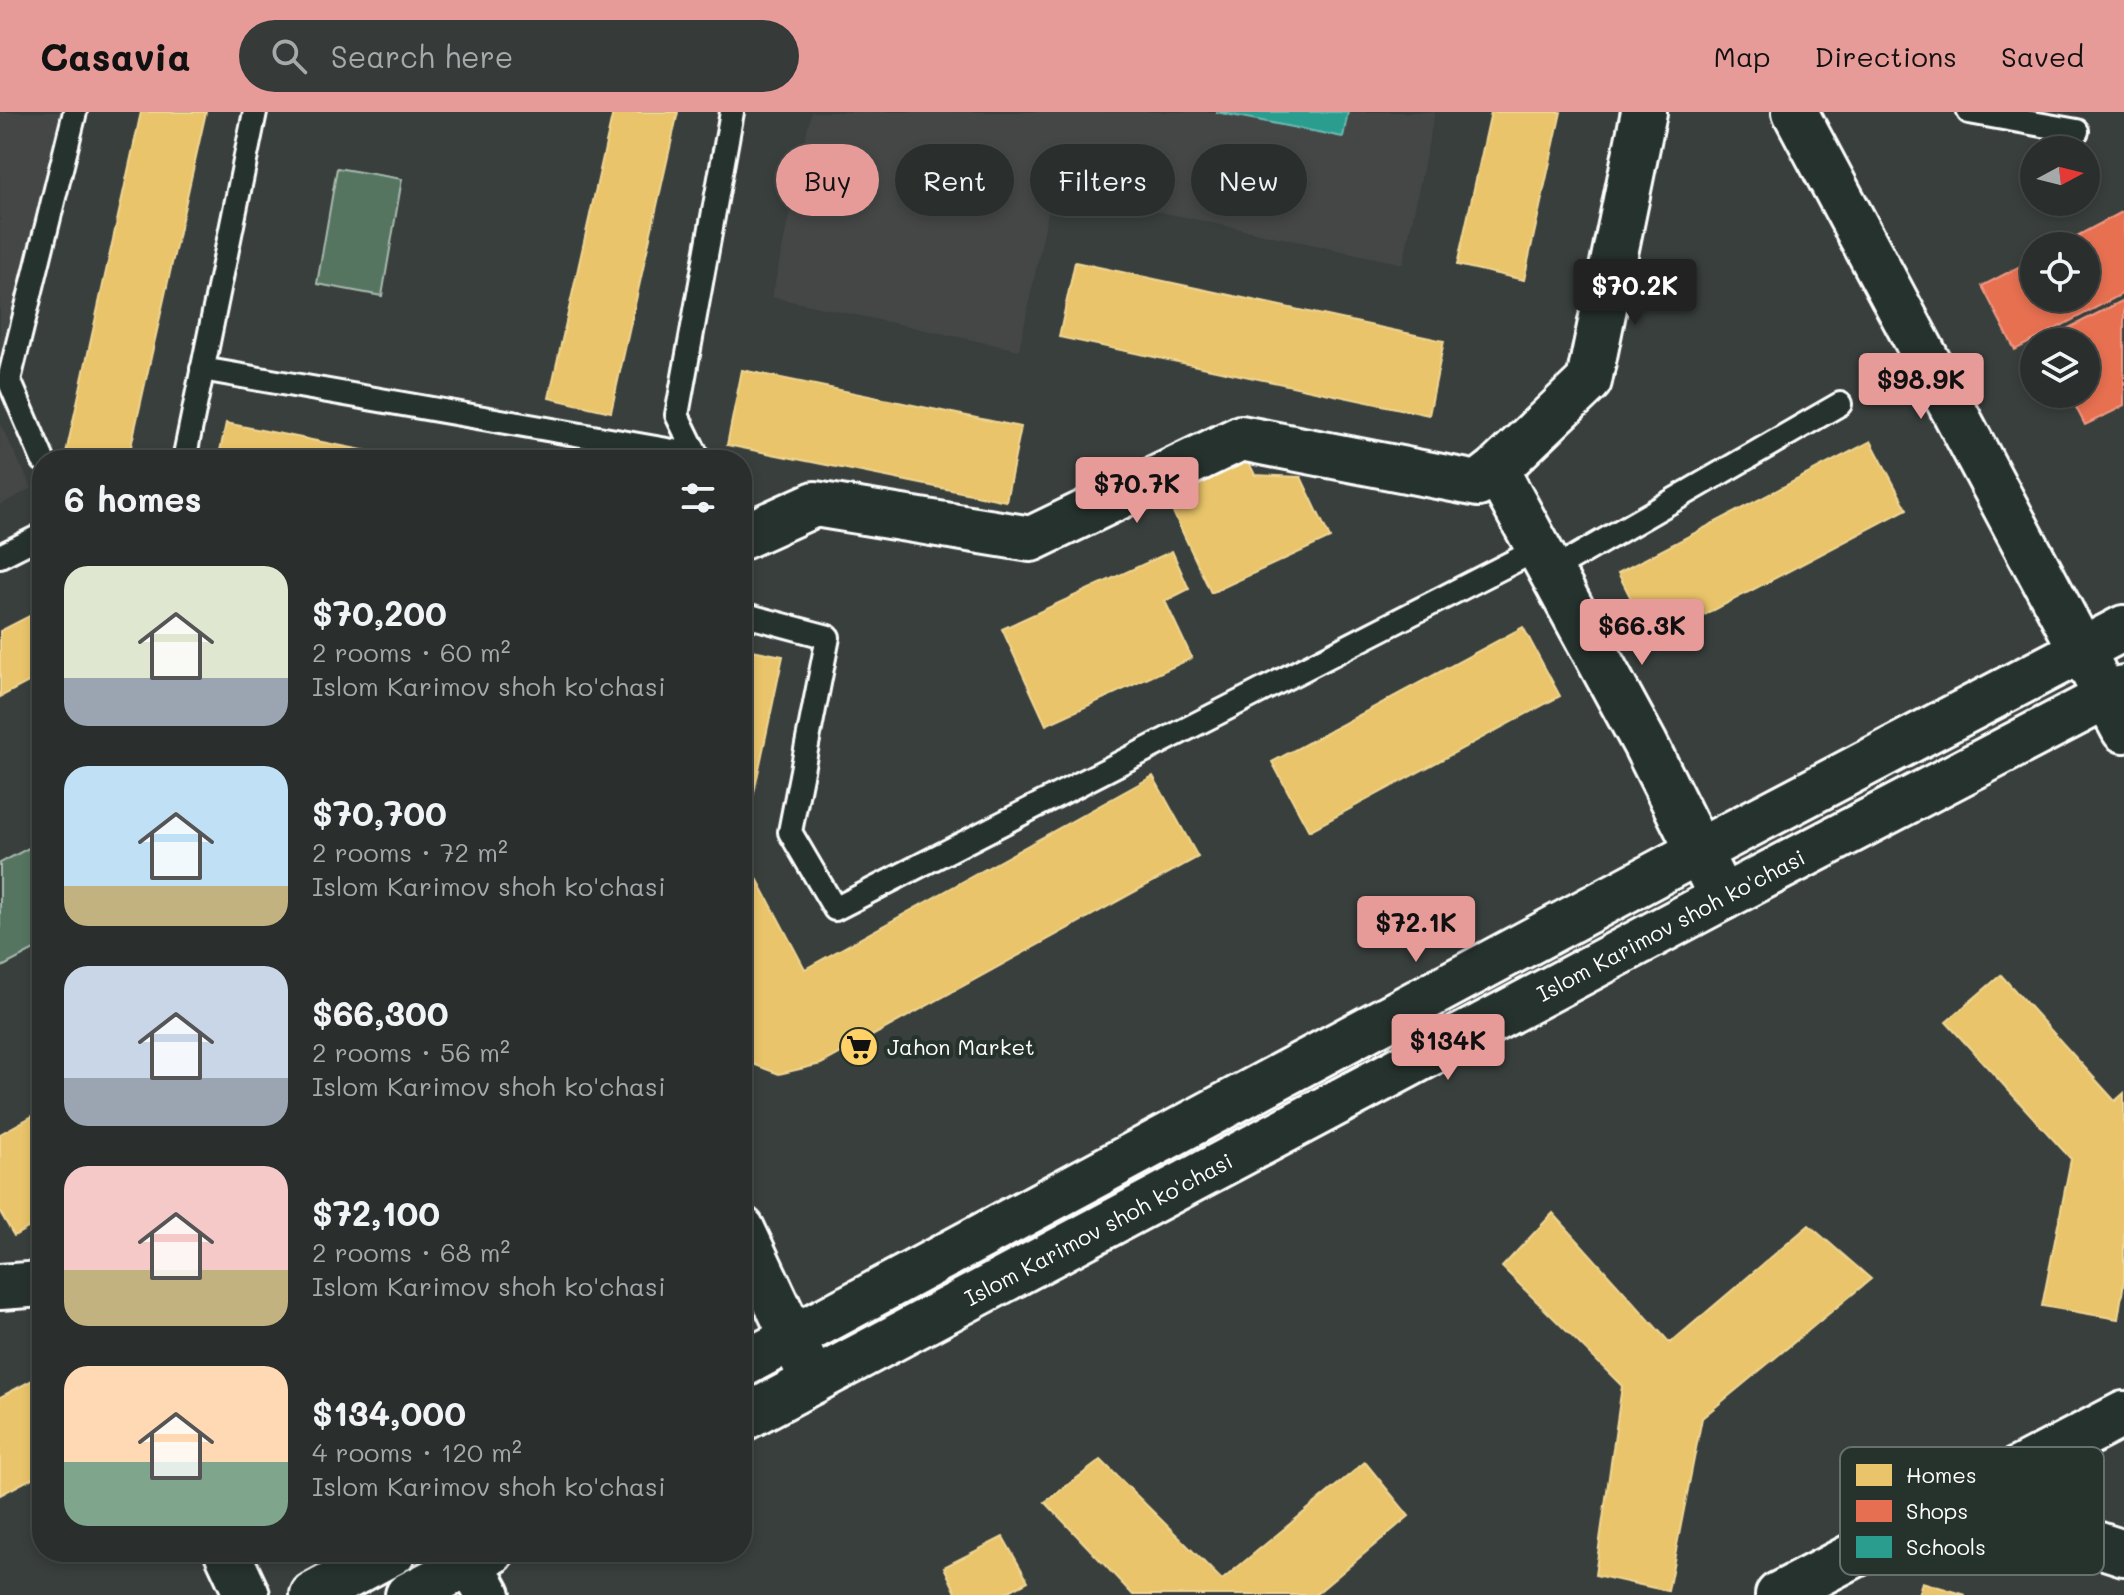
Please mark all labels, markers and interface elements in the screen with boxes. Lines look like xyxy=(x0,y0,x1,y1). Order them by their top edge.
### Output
search box xyxy=(239,20,799,92)
text: Casavia xyxy=(40,31,191,81)
icon: search xyxy=(267,34,311,78)
text: Search here xyxy=(331,36,513,76)
text: Map xyxy=(1714,38,1771,74)
text: Directions xyxy=(1815,38,1957,74)
text: Saved xyxy=(2001,38,2084,74)
north arrow xyxy=(2020,136,2100,216)
map controls xyxy=(2020,136,2100,408)
chip: Buy xyxy=(776,144,879,216)
chip: Rent xyxy=(895,144,1014,216)
chip: Filters xyxy=(1030,144,1175,216)
chip: New xyxy=(1191,144,1307,216)
button: locate xyxy=(2020,232,2100,312)
pin: $70.2K xyxy=(1570,259,1700,327)
text: $70.2K xyxy=(1592,268,1678,302)
button: layers xyxy=(2020,328,2100,408)
pin: $98.9K xyxy=(1856,353,1986,421)
text: $98.9K xyxy=(1877,362,1965,396)
pin: $70.7K xyxy=(1072,457,1202,525)
text: $70.7K xyxy=(1094,466,1180,500)
text: 6 homes xyxy=(64,476,202,521)
icon: filters xyxy=(676,476,720,520)
text: $70,200 xyxy=(312,590,447,635)
icon: home xyxy=(128,598,224,694)
pin: $66.3K xyxy=(1577,599,1707,667)
text: $66.3K xyxy=(1598,608,1686,642)
text: 2 rooms · 60 m² xyxy=(312,635,511,669)
text: Islom Karimov shoh ko'chasi xyxy=(312,669,666,703)
text: $70,700 xyxy=(312,790,447,835)
icon: home xyxy=(128,798,224,894)
text: 2 rooms · 72 m² xyxy=(312,835,508,869)
street label: Islom Karimov shoh ko'chasi xyxy=(1532,842,1810,1008)
text: Islom Karimov shoh ko'chasi xyxy=(312,869,666,903)
pin: $72.1K xyxy=(1351,896,1481,964)
text: $72.1K xyxy=(1375,905,1457,939)
text: $66,300 xyxy=(312,990,449,1035)
icon: home xyxy=(128,998,224,1094)
pin: $134K xyxy=(1392,1014,1504,1082)
text: $134K xyxy=(1410,1023,1486,1057)
supermarket icon: Jahon Market xyxy=(838,1026,880,1068)
place label: Jahon Market xyxy=(887,1032,1035,1061)
text: 2 rooms · 56 m² xyxy=(312,1035,510,1069)
text: Islom Karimov shoh ko'chasi xyxy=(312,1069,666,1103)
street label: Islom Karimov shoh ko'chasi xyxy=(959,1146,1237,1312)
text: $72,100 xyxy=(312,1190,440,1235)
icon: home xyxy=(128,1198,224,1294)
text: 2 rooms · 68 m² xyxy=(312,1235,510,1269)
text: Islom Karimov shoh ko'chasi xyxy=(312,1269,666,1303)
text: $134,000 xyxy=(312,1390,466,1435)
icon: home xyxy=(128,1398,224,1494)
text: 4 rooms · 120 m² xyxy=(312,1435,522,1469)
legend xyxy=(1840,1447,2104,1575)
text: Homes xyxy=(1906,1460,1977,1489)
text: Islom Karimov shoh ko'chasi xyxy=(312,1469,666,1503)
text: Shops xyxy=(1906,1496,1968,1525)
text: Schools xyxy=(1906,1532,1986,1561)

